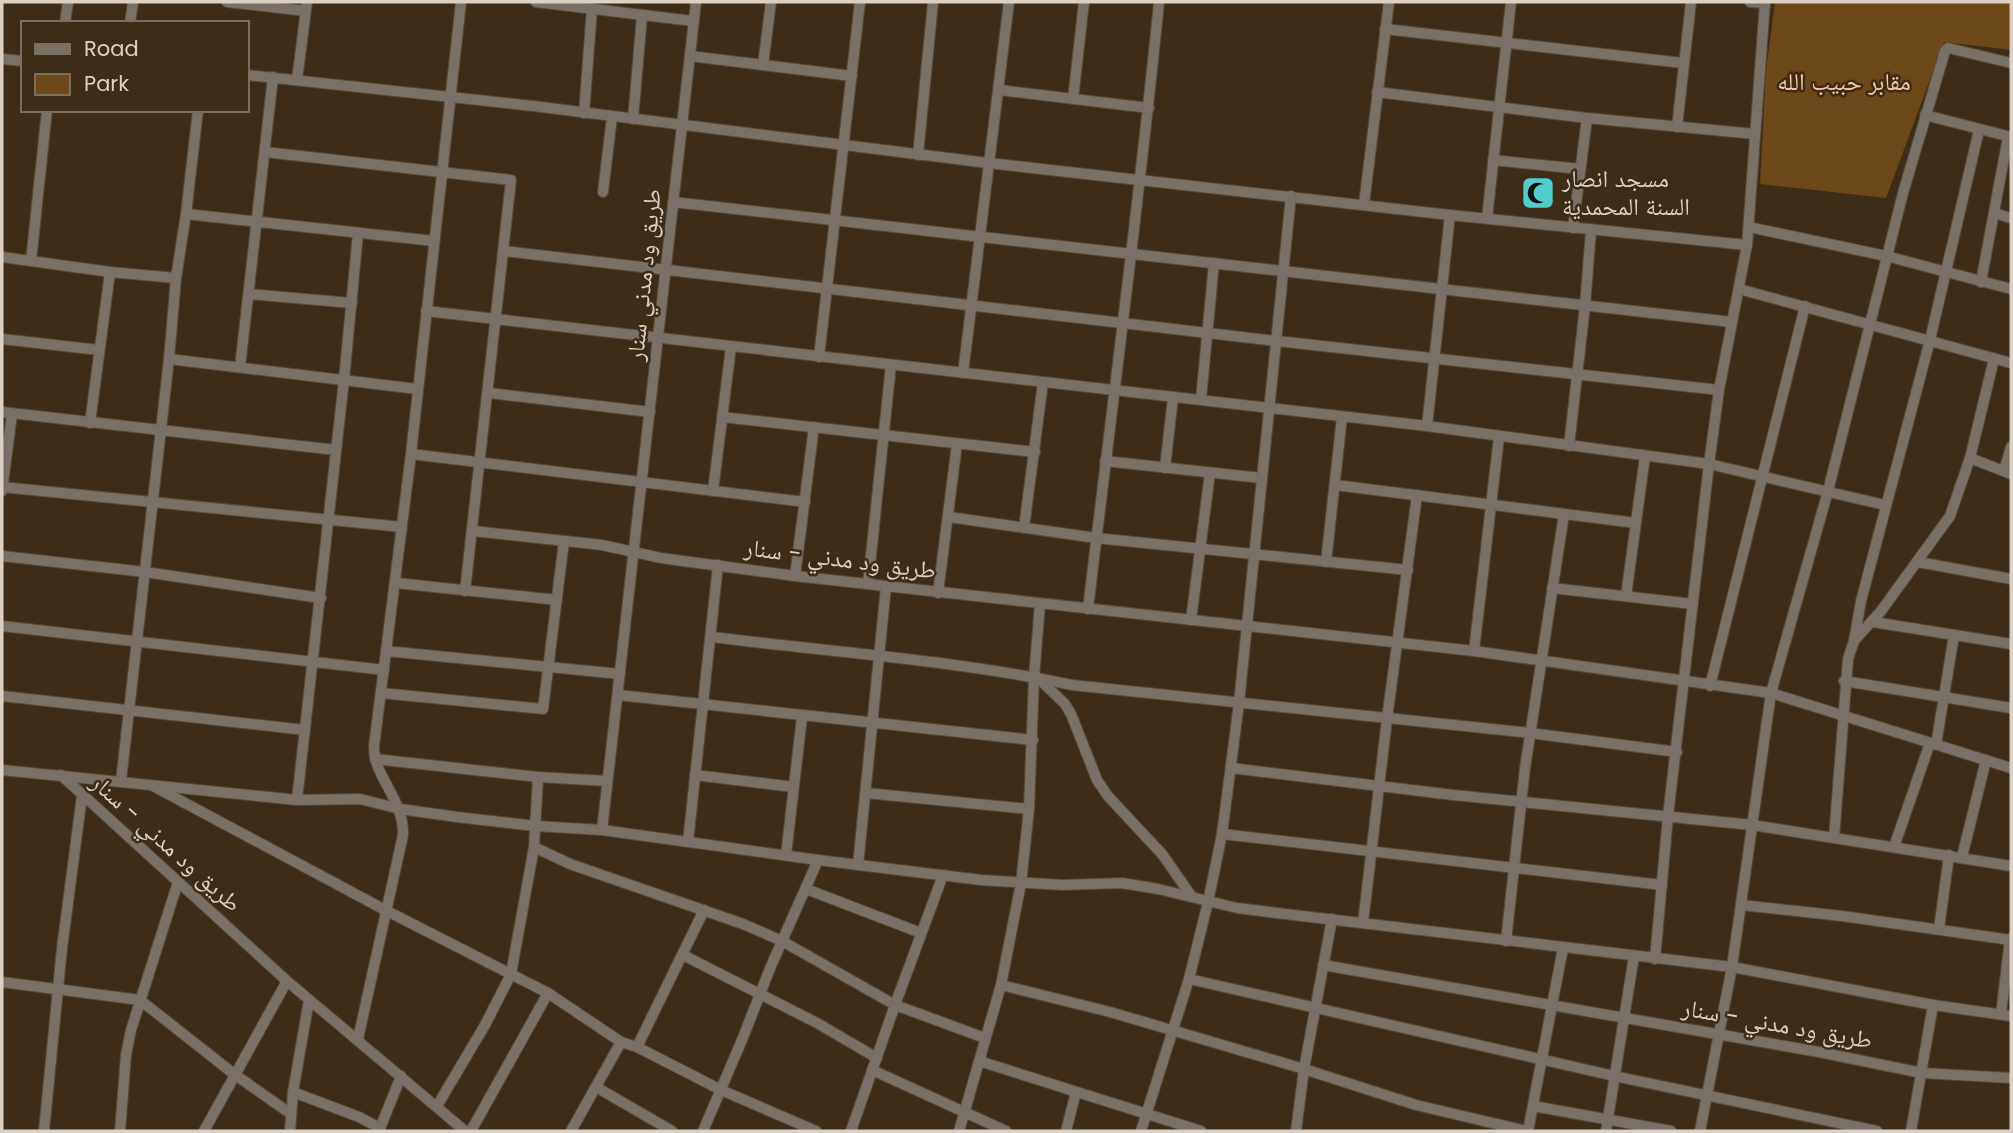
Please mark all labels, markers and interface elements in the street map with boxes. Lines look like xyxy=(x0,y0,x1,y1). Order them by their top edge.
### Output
legend xyxy=(21,21,248,112)
text: Road xyxy=(84,34,139,63)
park label: مقابر حبيب الله xyxy=(1777,65,1911,98)
text: Park xyxy=(84,69,129,98)
place label: مسجد انصار السنة المحمدية xyxy=(1561,162,1690,223)
mosque icon: مسجد انصار السنة المحمدية xyxy=(1519,174,1557,212)
street label: طريق ود مدني سنار xyxy=(618,187,672,364)
street label: طريق ود مدني - سنار xyxy=(741,530,938,590)
street label: طريق ود مدني - سنار xyxy=(81,765,249,922)
street label: طريق ود مدني - سنار xyxy=(1678,990,1875,1060)

